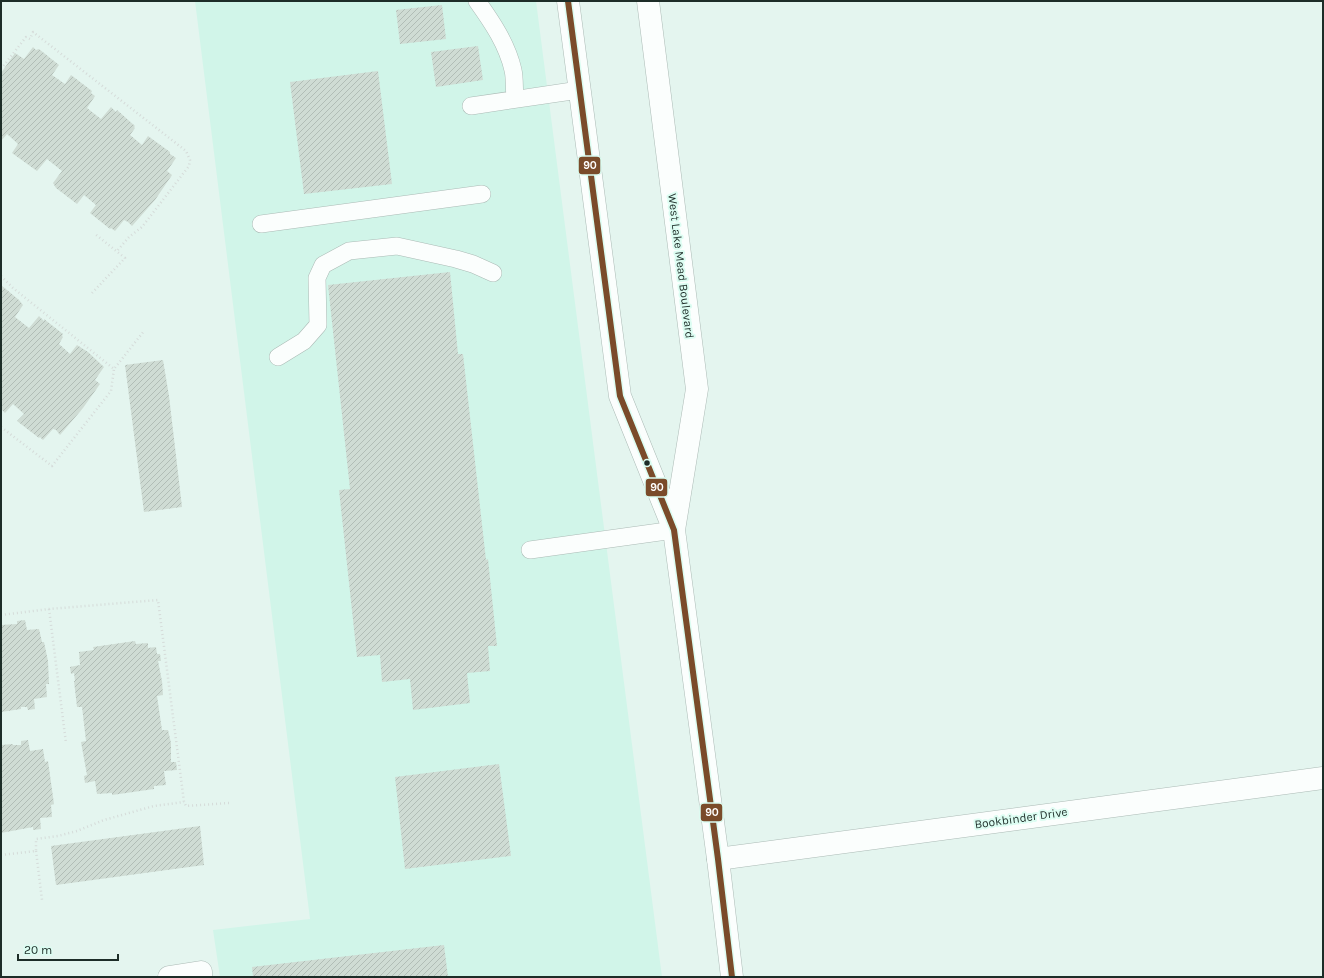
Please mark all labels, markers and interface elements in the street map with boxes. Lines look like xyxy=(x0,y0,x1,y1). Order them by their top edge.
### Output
line badge: 90 xyxy=(578,156,601,175)
text: 90 xyxy=(583,159,597,172)
street label: West Lake Mead Boulevard xyxy=(665,193,697,339)
unlabelled marker xyxy=(642,458,652,468)
line badge: 90 xyxy=(645,478,668,497)
text: 90 xyxy=(650,481,664,494)
line badge: 90 xyxy=(700,803,723,822)
street label: Bookbinder Drive xyxy=(974,805,1068,831)
text: 90 xyxy=(705,806,719,819)
scale bar xyxy=(18,936,118,962)
text: 20 m xyxy=(24,943,52,957)

